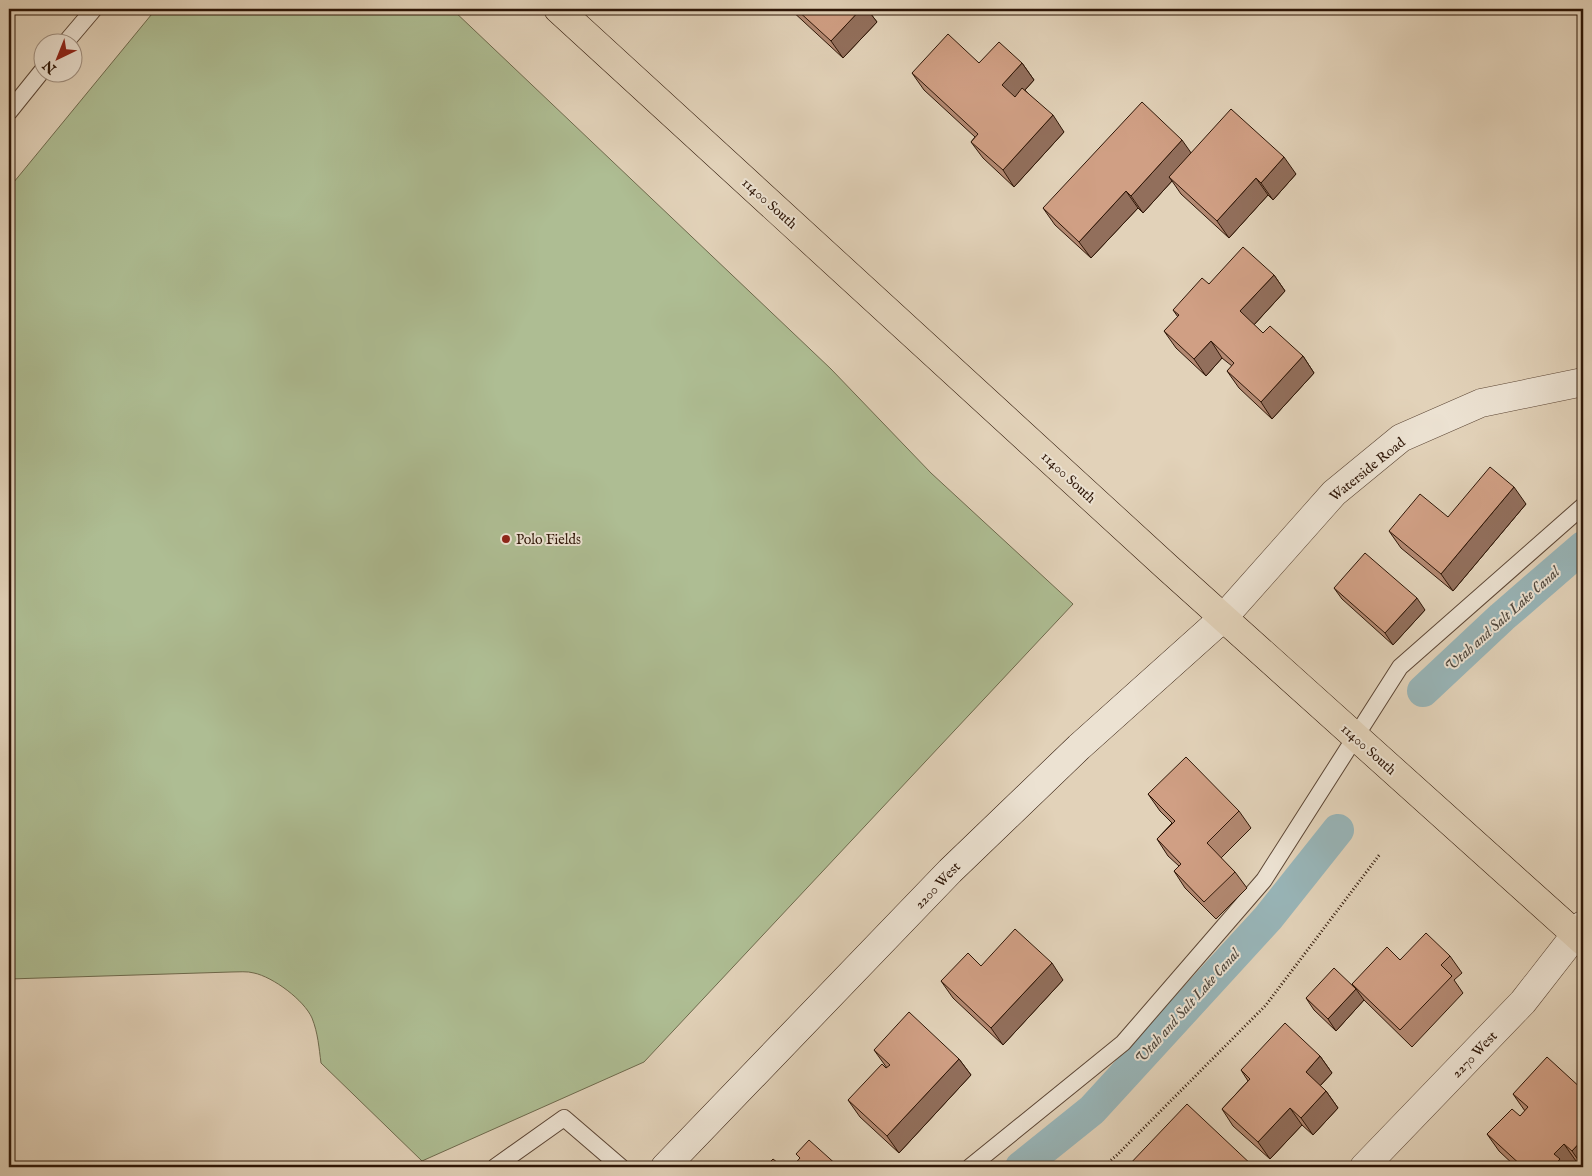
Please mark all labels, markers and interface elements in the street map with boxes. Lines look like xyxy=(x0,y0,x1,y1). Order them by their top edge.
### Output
north arrow xyxy=(32,32,82,82)
text: N xyxy=(39,56,61,78)
street label: 11400 South xyxy=(738,174,801,234)
street label: Waterside Road xyxy=(1326,433,1409,506)
street label: 11400 South xyxy=(1037,448,1100,508)
place label: Polo Fields xyxy=(516,531,581,549)
marker: Polo Fields xyxy=(500,533,512,545)
water label: Utah and Salt Lake Canal xyxy=(1441,562,1565,676)
street label: 11400 South xyxy=(1337,720,1400,780)
street label: 2200 West xyxy=(911,858,965,913)
water label: Utah and Salt Lake Canal xyxy=(1131,944,1245,1068)
street label: 2270 West xyxy=(1448,1027,1502,1082)

